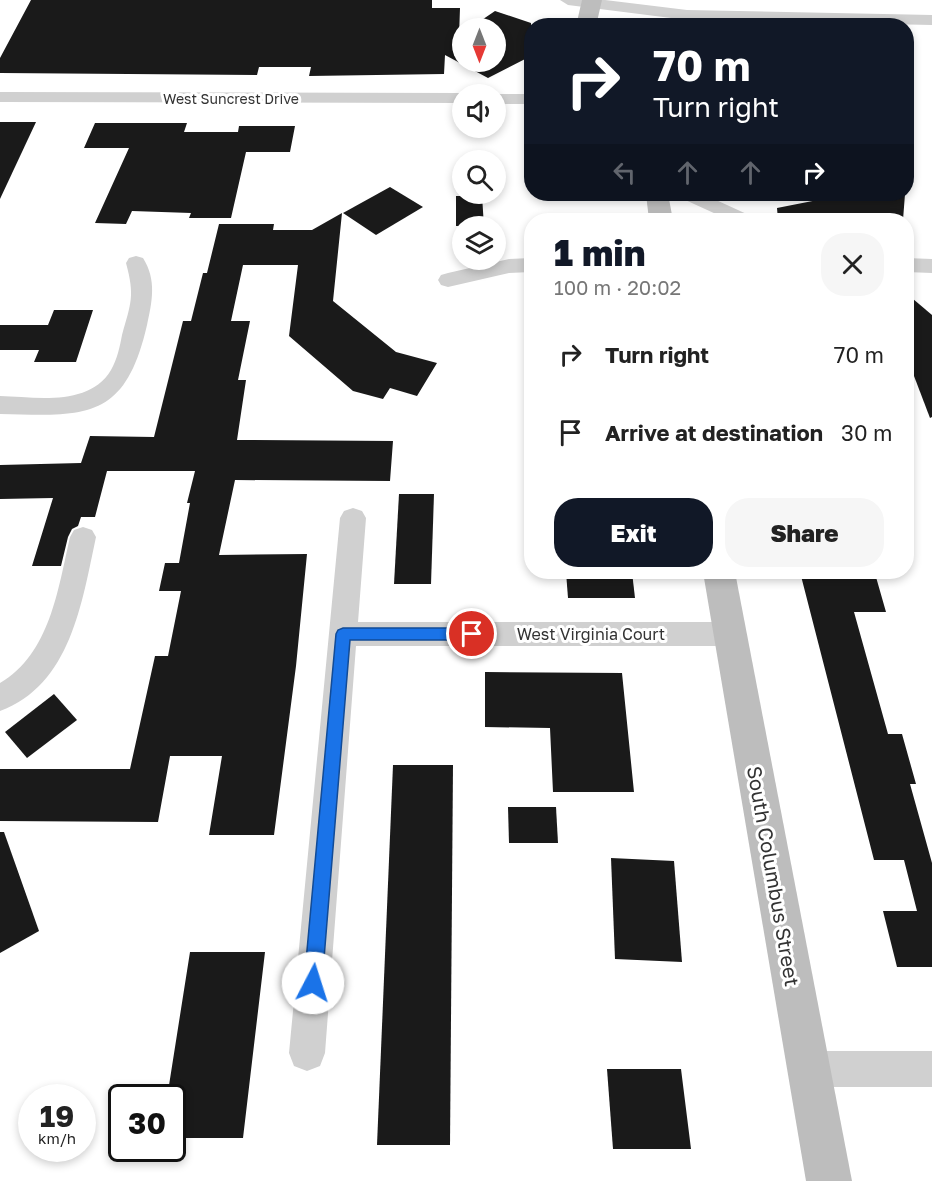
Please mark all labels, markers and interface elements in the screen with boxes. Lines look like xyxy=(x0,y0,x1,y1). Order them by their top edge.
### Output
north arrow xyxy=(452,18,506,72)
map controls xyxy=(452,18,506,270)
text: 70 m xyxy=(653,40,750,90)
icon: right xyxy=(554,42,632,120)
button: sound xyxy=(452,84,506,138)
street label: West Suncrest Drive xyxy=(163,90,299,107)
text: Turn right xyxy=(653,91,779,123)
button: search xyxy=(452,150,506,204)
icon: left xyxy=(608,156,641,189)
icon: ahead xyxy=(671,156,704,189)
icon: ahead xyxy=(734,156,767,189)
icon: right xyxy=(797,156,830,189)
button: layers xyxy=(452,216,506,270)
text: 1 min xyxy=(554,231,645,274)
button: close xyxy=(821,233,884,296)
text: 100 m · 20:02 xyxy=(554,275,681,299)
icon: right xyxy=(554,338,587,371)
text: Turn right xyxy=(605,341,709,368)
text: 70 m xyxy=(834,341,884,368)
icon: arrive xyxy=(554,416,587,449)
text: Arrive at destination xyxy=(605,419,823,446)
text: 30 m xyxy=(841,419,893,446)
button: Exit xyxy=(554,498,713,567)
button: Share xyxy=(725,498,884,567)
pin xyxy=(446,608,497,659)
icon: arrive xyxy=(455,617,488,650)
street label: West Virginia Court xyxy=(517,624,665,644)
street label: South Columbus Street xyxy=(743,764,805,988)
position arrow xyxy=(281,951,345,1015)
speed limit sign: 30 xyxy=(108,1084,186,1162)
text: 19 xyxy=(40,1098,74,1134)
text: km/h xyxy=(38,1129,76,1147)

